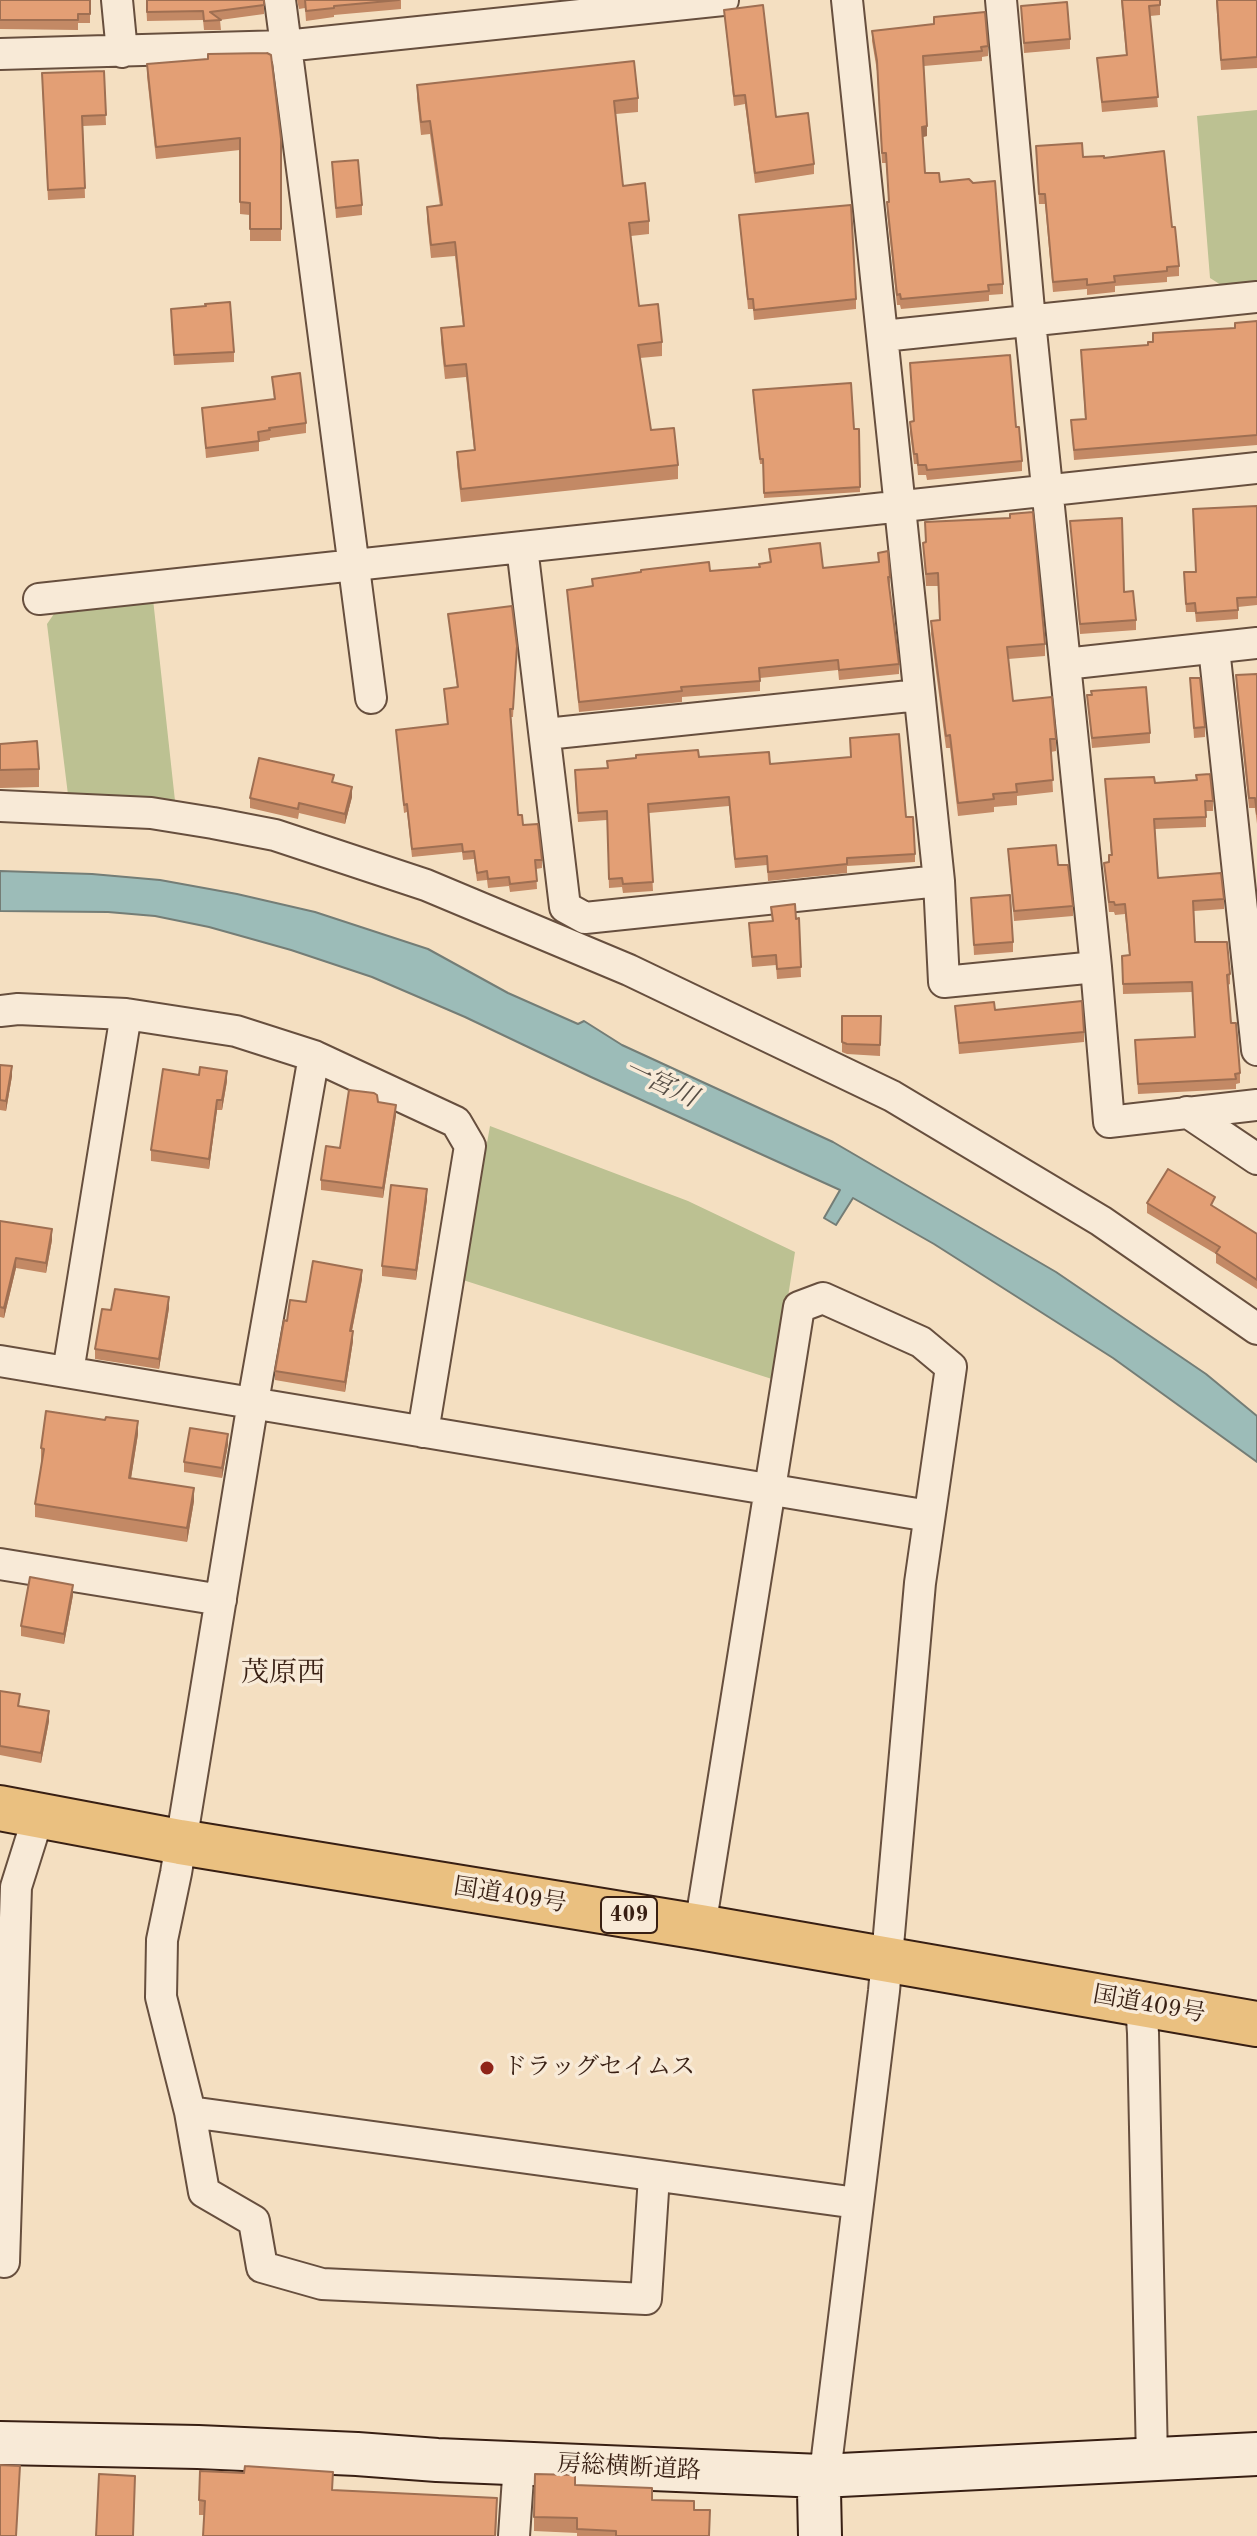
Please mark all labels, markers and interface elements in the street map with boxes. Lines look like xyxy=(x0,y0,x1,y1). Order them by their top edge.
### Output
water label: 一宮川 xyxy=(618,1053,702,1115)
district label: 茂原西 xyxy=(241,1657,325,1691)
street label: 国道409号 xyxy=(452,1873,568,1919)
road number: 409 xyxy=(601,1897,657,1933)
street label: 国道409号 xyxy=(1090,1981,1208,2029)
place label: ドラッグセイムス xyxy=(503,2054,695,2082)
marker: ドラッグセイムス xyxy=(478,2059,496,2077)
street label: 房総横断道路 xyxy=(556,2450,702,2486)

